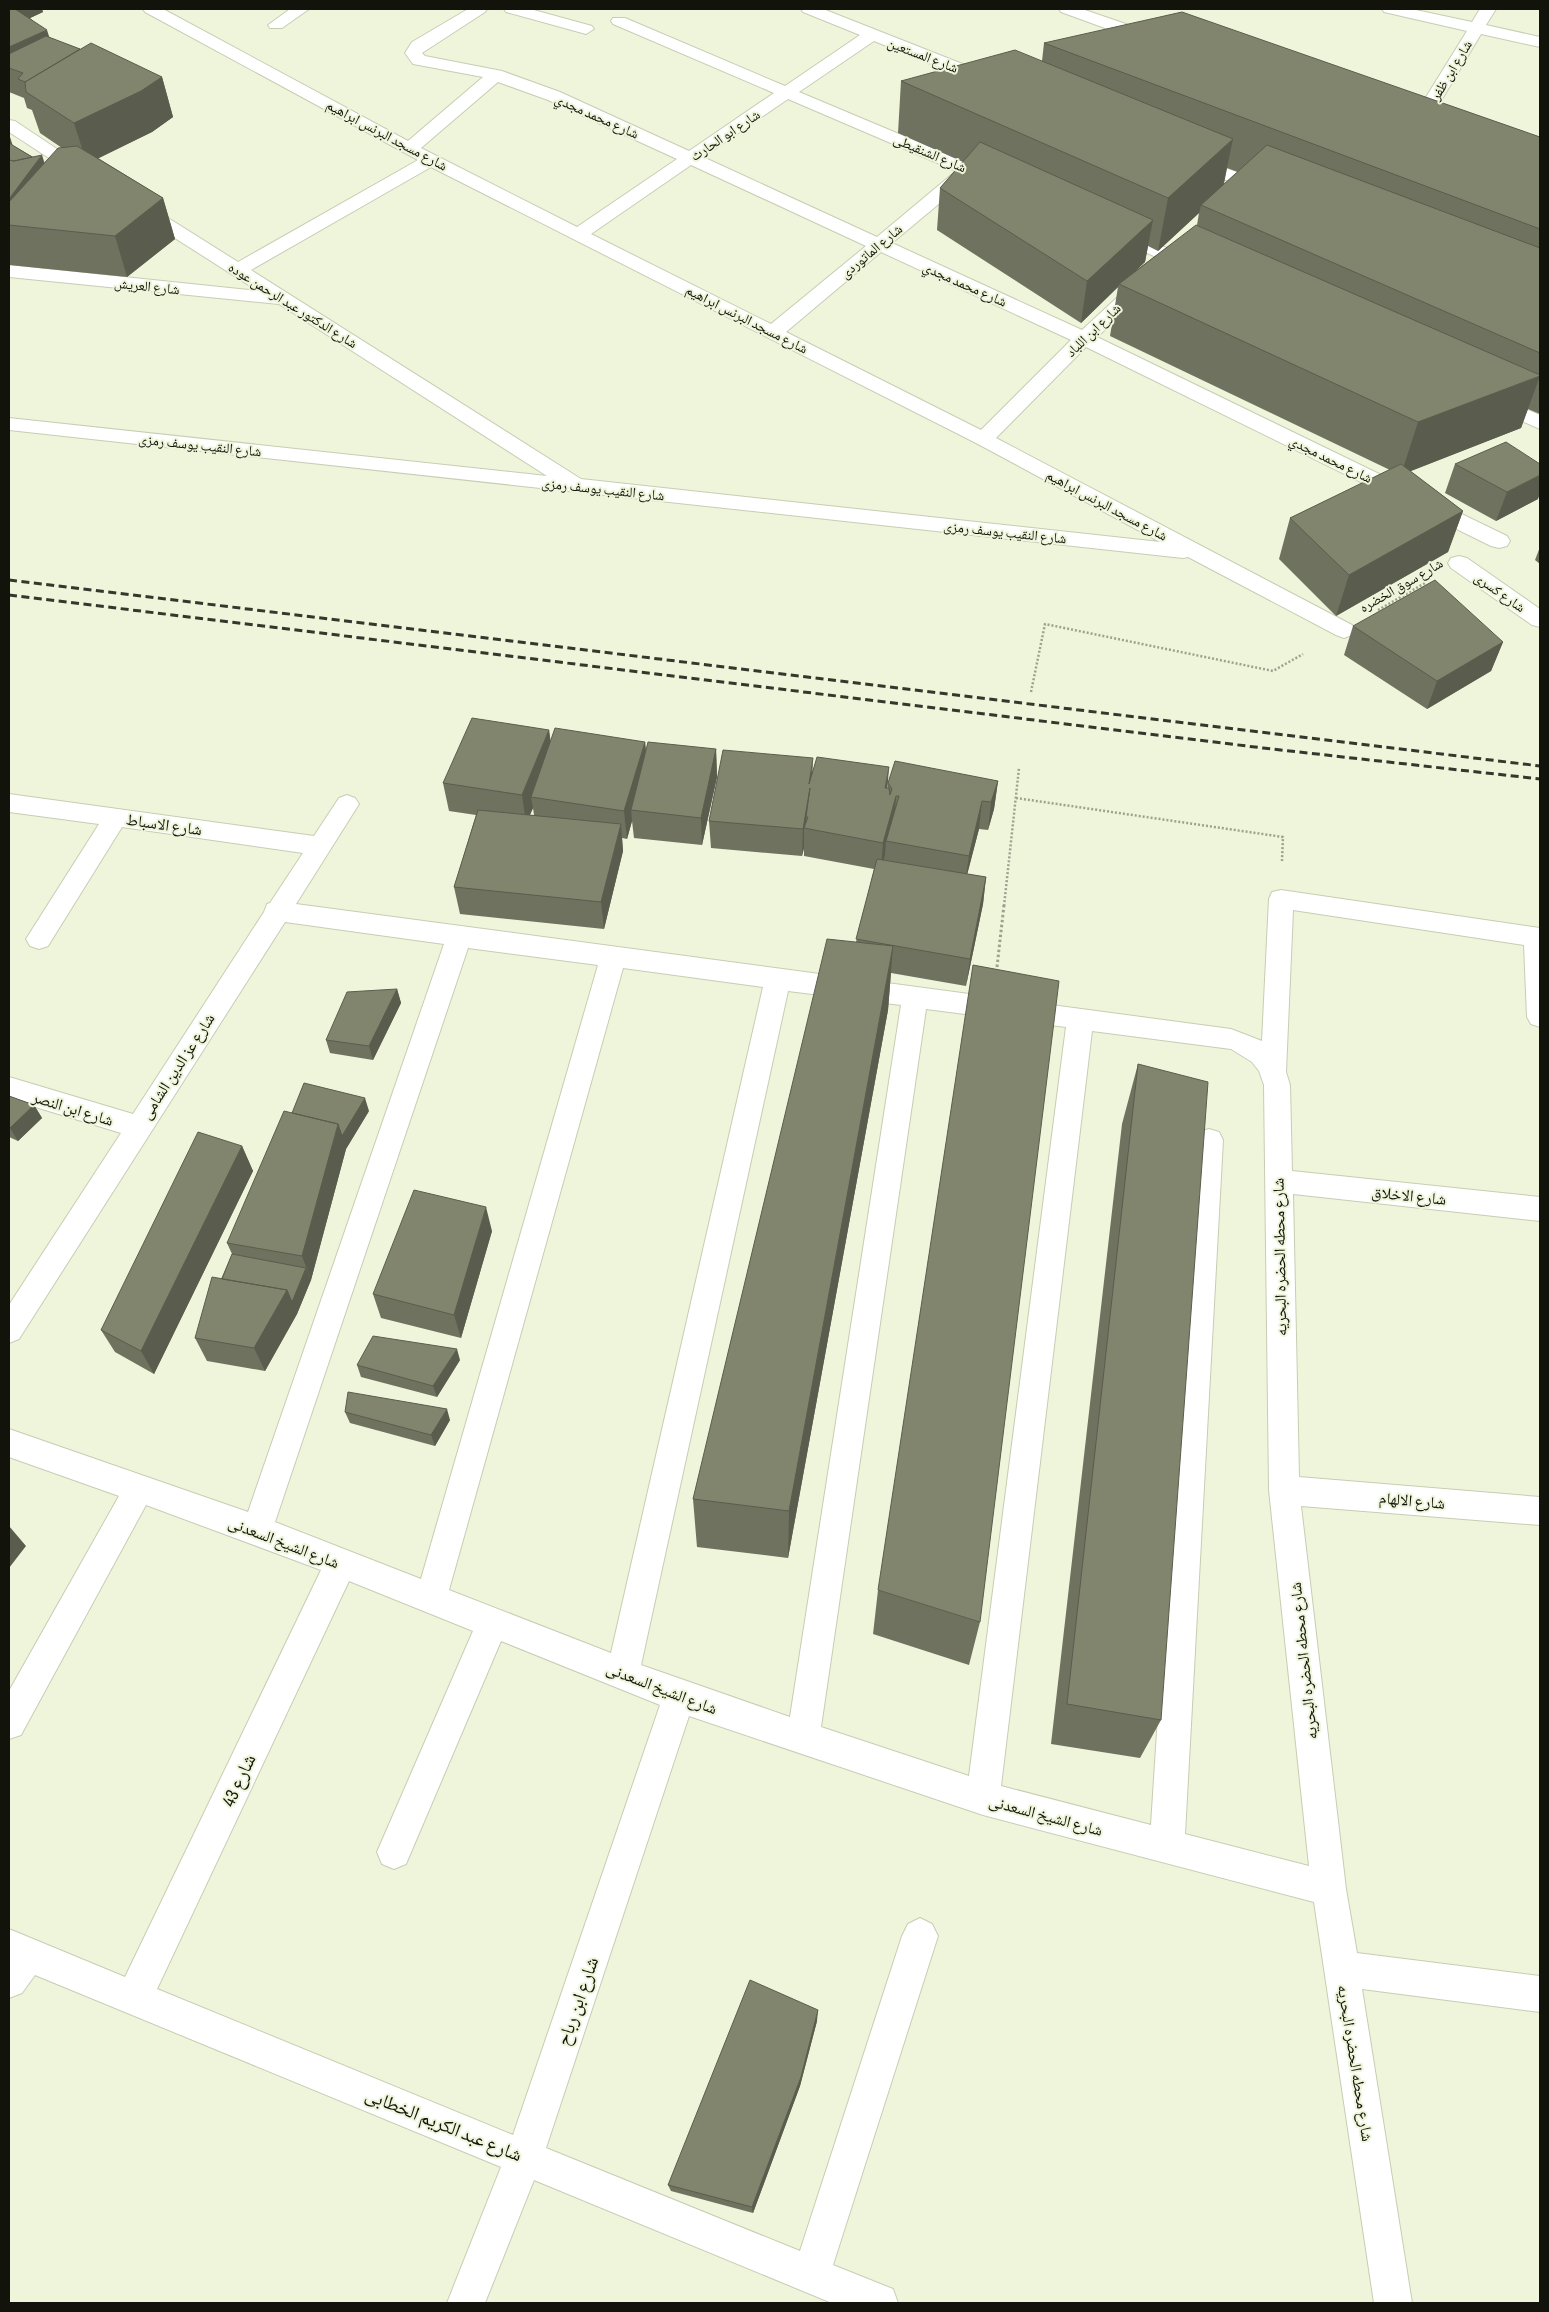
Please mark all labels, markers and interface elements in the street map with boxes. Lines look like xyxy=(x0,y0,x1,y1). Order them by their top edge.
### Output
street label: شارع المستعين xyxy=(885,34,961,78)
street label: شارع ابن ظفر xyxy=(1426,37,1477,105)
street label: شارع محمد مجدي xyxy=(551,90,641,145)
street label: شارع مسجد البرنس ابراهيم xyxy=(323,96,450,175)
street label: شارع ابو الحارث xyxy=(687,106,764,166)
street label: شارع الشنقيطى xyxy=(890,131,969,177)
street label: شارع الماتوردى xyxy=(837,221,906,283)
street label: شارع محمد مجدي xyxy=(919,258,1009,313)
street label: شارع الدكتور عبد الرحمن عوده xyxy=(225,259,360,353)
street label: شارع العريش xyxy=(113,275,180,299)
street label: شارع مسجد البرنس ابراهيم xyxy=(682,281,811,359)
street label: شارع ابن اللباد xyxy=(1062,300,1125,361)
street label: شارع النقيب يوسف رمزى xyxy=(137,431,262,461)
street label: شارع محمد مجدي xyxy=(1285,432,1375,489)
street label: شارع مسجد البرنس ابراهيم xyxy=(1043,466,1170,545)
street label: شارع النقيب يوسف رمزى xyxy=(540,475,665,505)
street label: شارع النقيب يوسف رمزى xyxy=(942,518,1067,548)
street label: شارع سوق الخضره xyxy=(1356,555,1447,617)
street label: شارع كسرى xyxy=(1470,569,1528,617)
street label: شارع الاسباط xyxy=(125,811,203,840)
street label: شارع عز الدين الشامى xyxy=(137,1010,220,1123)
street label: شارع ابن النصر xyxy=(29,1088,115,1131)
street label: شارع محطه الحضره البحريه xyxy=(1270,1178,1291,1336)
street label: شارع الاخلاق xyxy=(1370,1183,1447,1210)
street label: شارع الالهام xyxy=(1378,1489,1446,1514)
street label: شارع الشيخ السعدنى xyxy=(225,1514,342,1573)
street label: شارع محطه الحضره البحريه xyxy=(1287,1581,1322,1741)
street label: شارع الشيخ السعدنى xyxy=(603,1660,720,1719)
street label: شارع 43 xyxy=(217,1751,261,1810)
street label: شارع الشيخ السعدنى xyxy=(987,1792,1105,1841)
street label: شارع ابن رباح xyxy=(552,1954,604,2049)
street label: شارع محطه الحضره البحريه xyxy=(1333,1984,1376,2143)
street label: شارع عبد الكريم الخطابى xyxy=(362,2083,525,2167)

